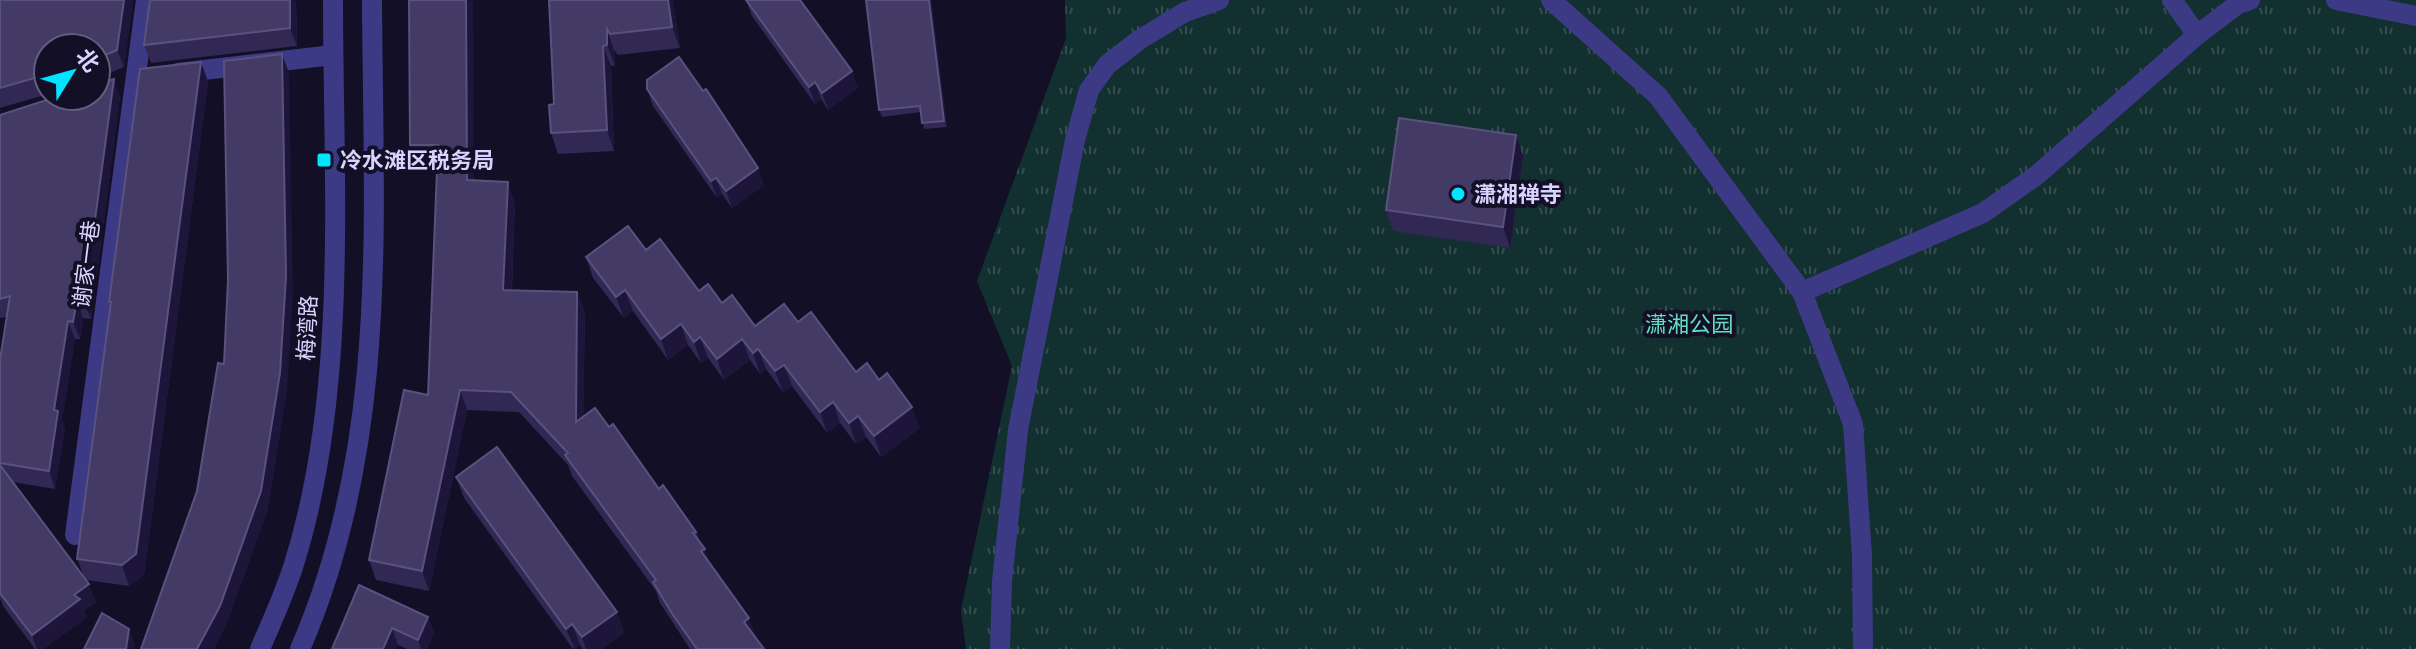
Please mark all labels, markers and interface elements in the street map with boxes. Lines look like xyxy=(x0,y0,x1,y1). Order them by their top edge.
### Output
north arrow xyxy=(32,32,112,112)
text: 北 xyxy=(71,43,106,77)
place label: 冷水滩区税务局 xyxy=(340,146,494,173)
marker: 冷水滩区税务局 xyxy=(315,151,333,169)
place label: 潇湘禅寺 xyxy=(1474,180,1562,207)
marker: 潇湘禅寺 xyxy=(1449,185,1467,203)
street label: 谢家一巷 xyxy=(67,219,104,309)
street label: 梅湾路 xyxy=(291,294,322,362)
park label: 潇湘公园 xyxy=(1645,310,1733,337)

